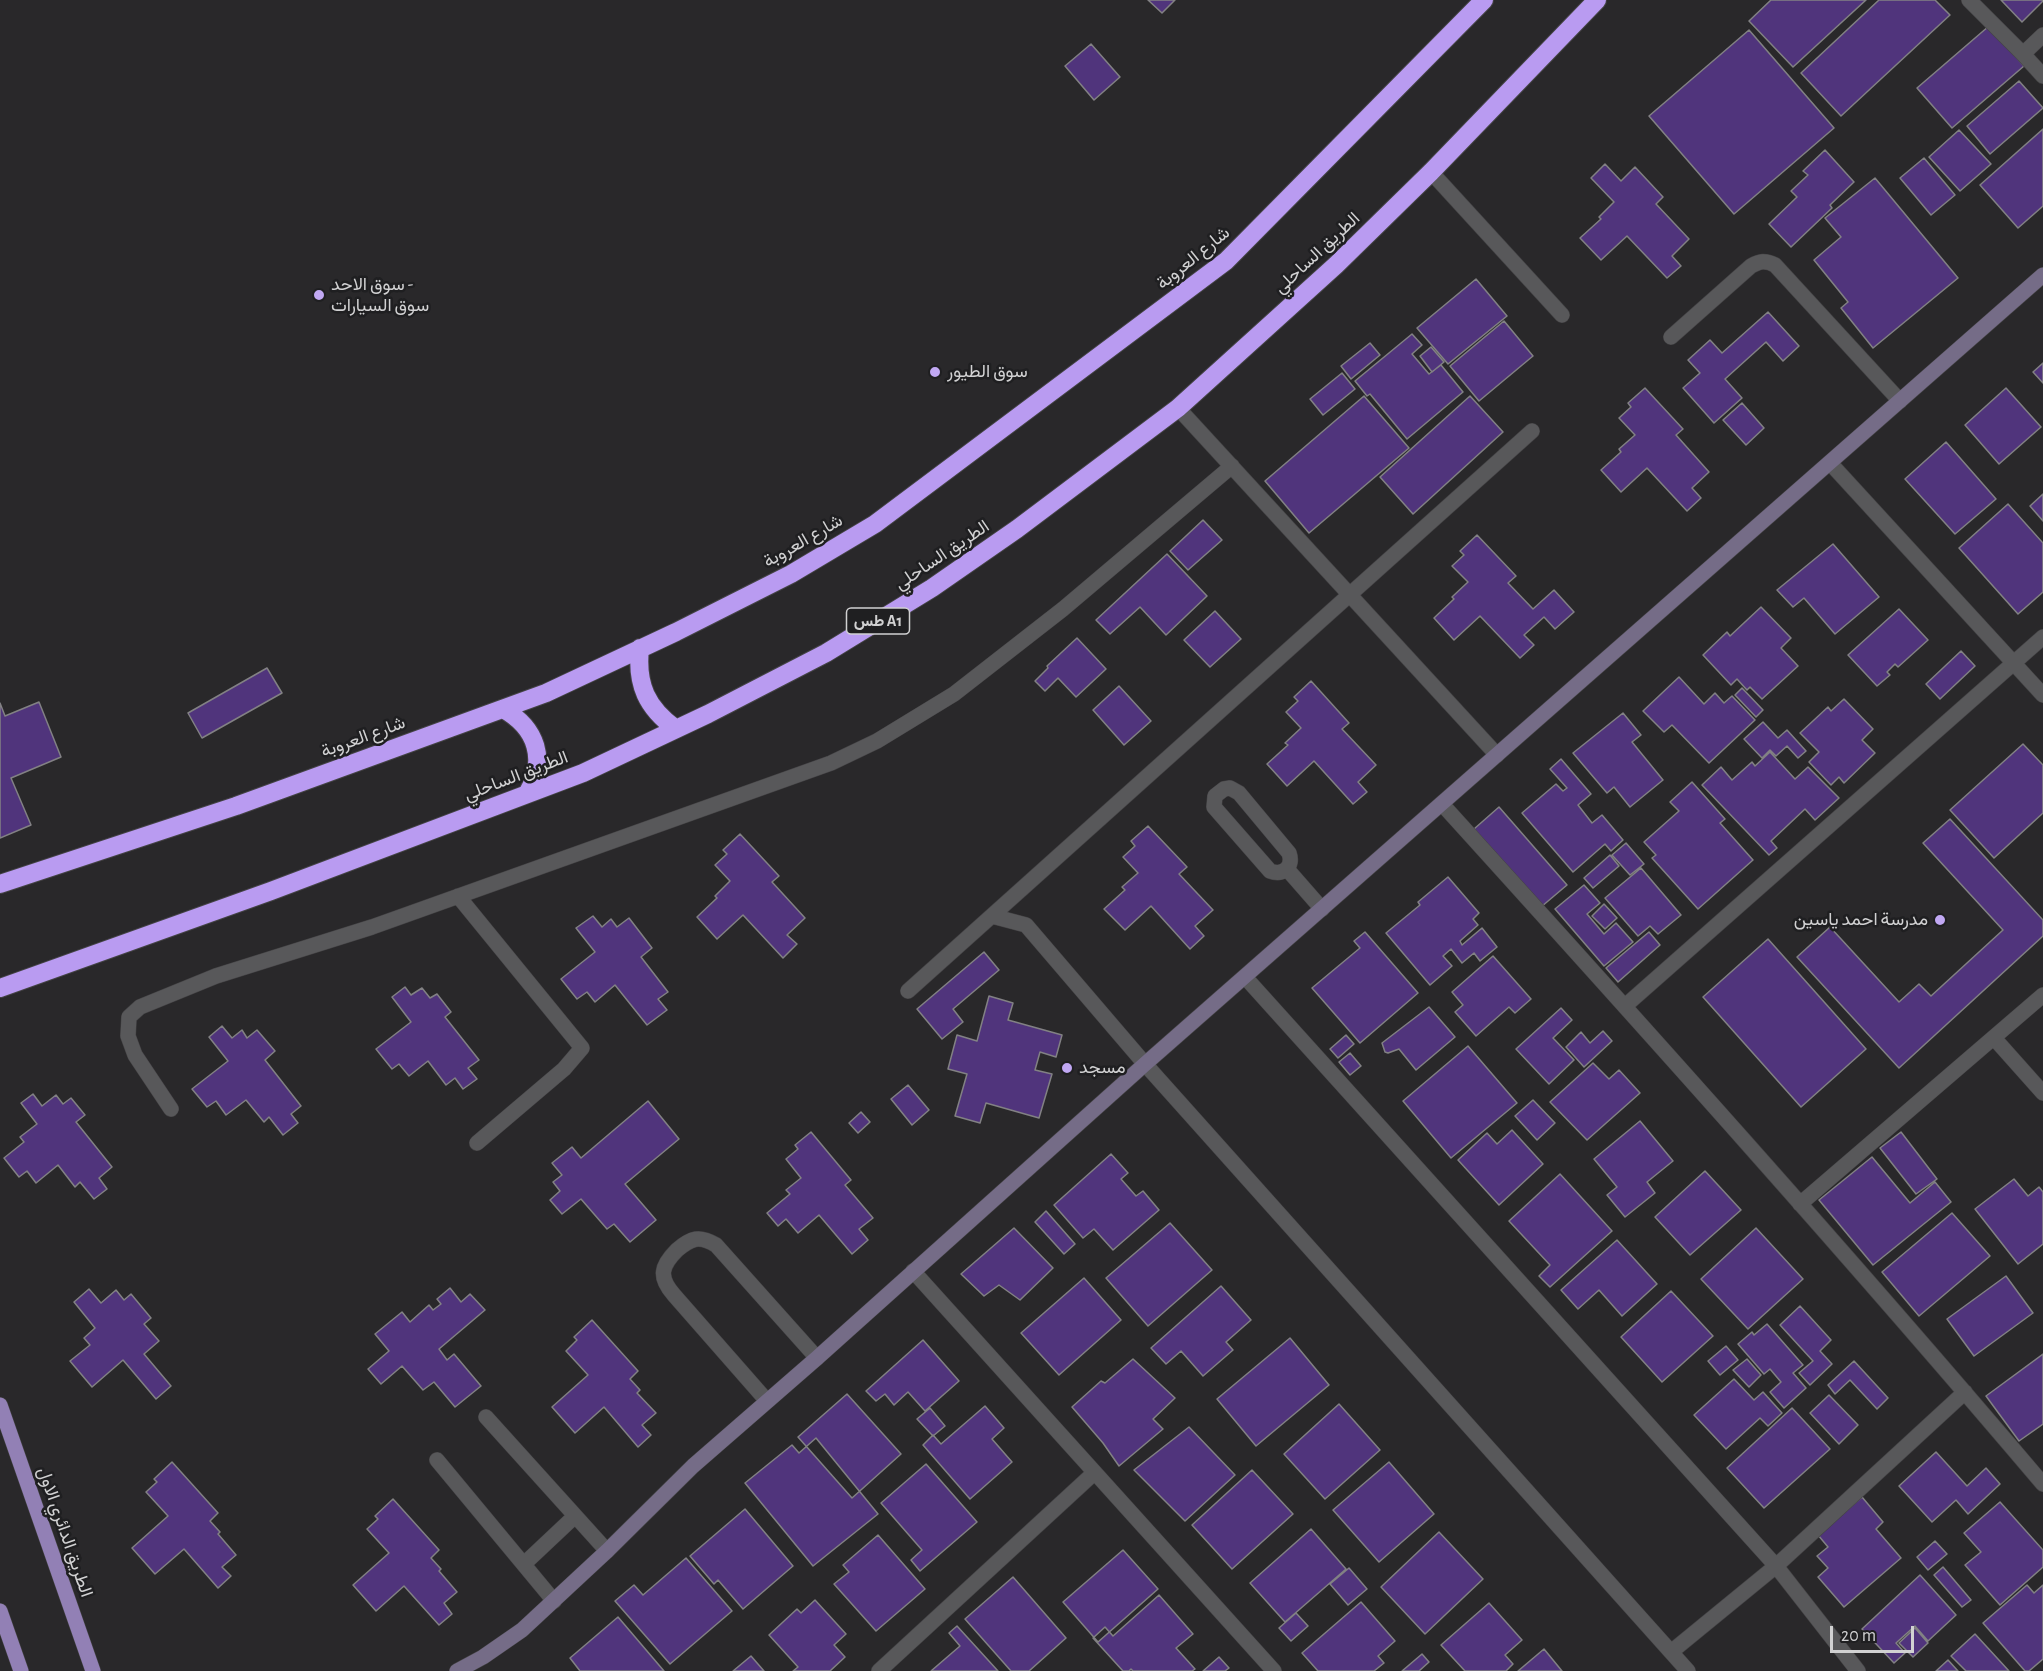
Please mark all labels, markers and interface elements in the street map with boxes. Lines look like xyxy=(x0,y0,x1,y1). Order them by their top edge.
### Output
street label: الطريق الساحلي xyxy=(1270,208,1364,298)
street label: شارع العروبة xyxy=(1152,222,1234,294)
place label: سوق الاحد - سوق السيارات xyxy=(331,274,429,316)
marker: سوق الاحد - سوق السيارات xyxy=(312,288,326,302)
place label: سوق الطيور xyxy=(947,361,1028,383)
marker: سوق الطيور xyxy=(928,365,942,379)
street label: شارع العروبة xyxy=(759,510,847,572)
street label: الطريق الساحلي xyxy=(891,515,993,595)
road number: طس A1 xyxy=(846,608,910,634)
street label: شارع العروبة xyxy=(318,712,408,762)
street label: الطريق الساحلي xyxy=(461,746,571,806)
place label: مدرسة احمد ياسين xyxy=(1794,909,1928,931)
marker: مدرسة احمد ياسين xyxy=(1933,913,1947,927)
place label: مسجد xyxy=(1079,1057,1126,1079)
marker: مسجد xyxy=(1060,1061,1074,1075)
street label: الطريق الدائري الاول xyxy=(33,1464,97,1600)
scale bar xyxy=(1833,1614,1917,1652)
text: 20 m xyxy=(1841,1627,1876,1645)

